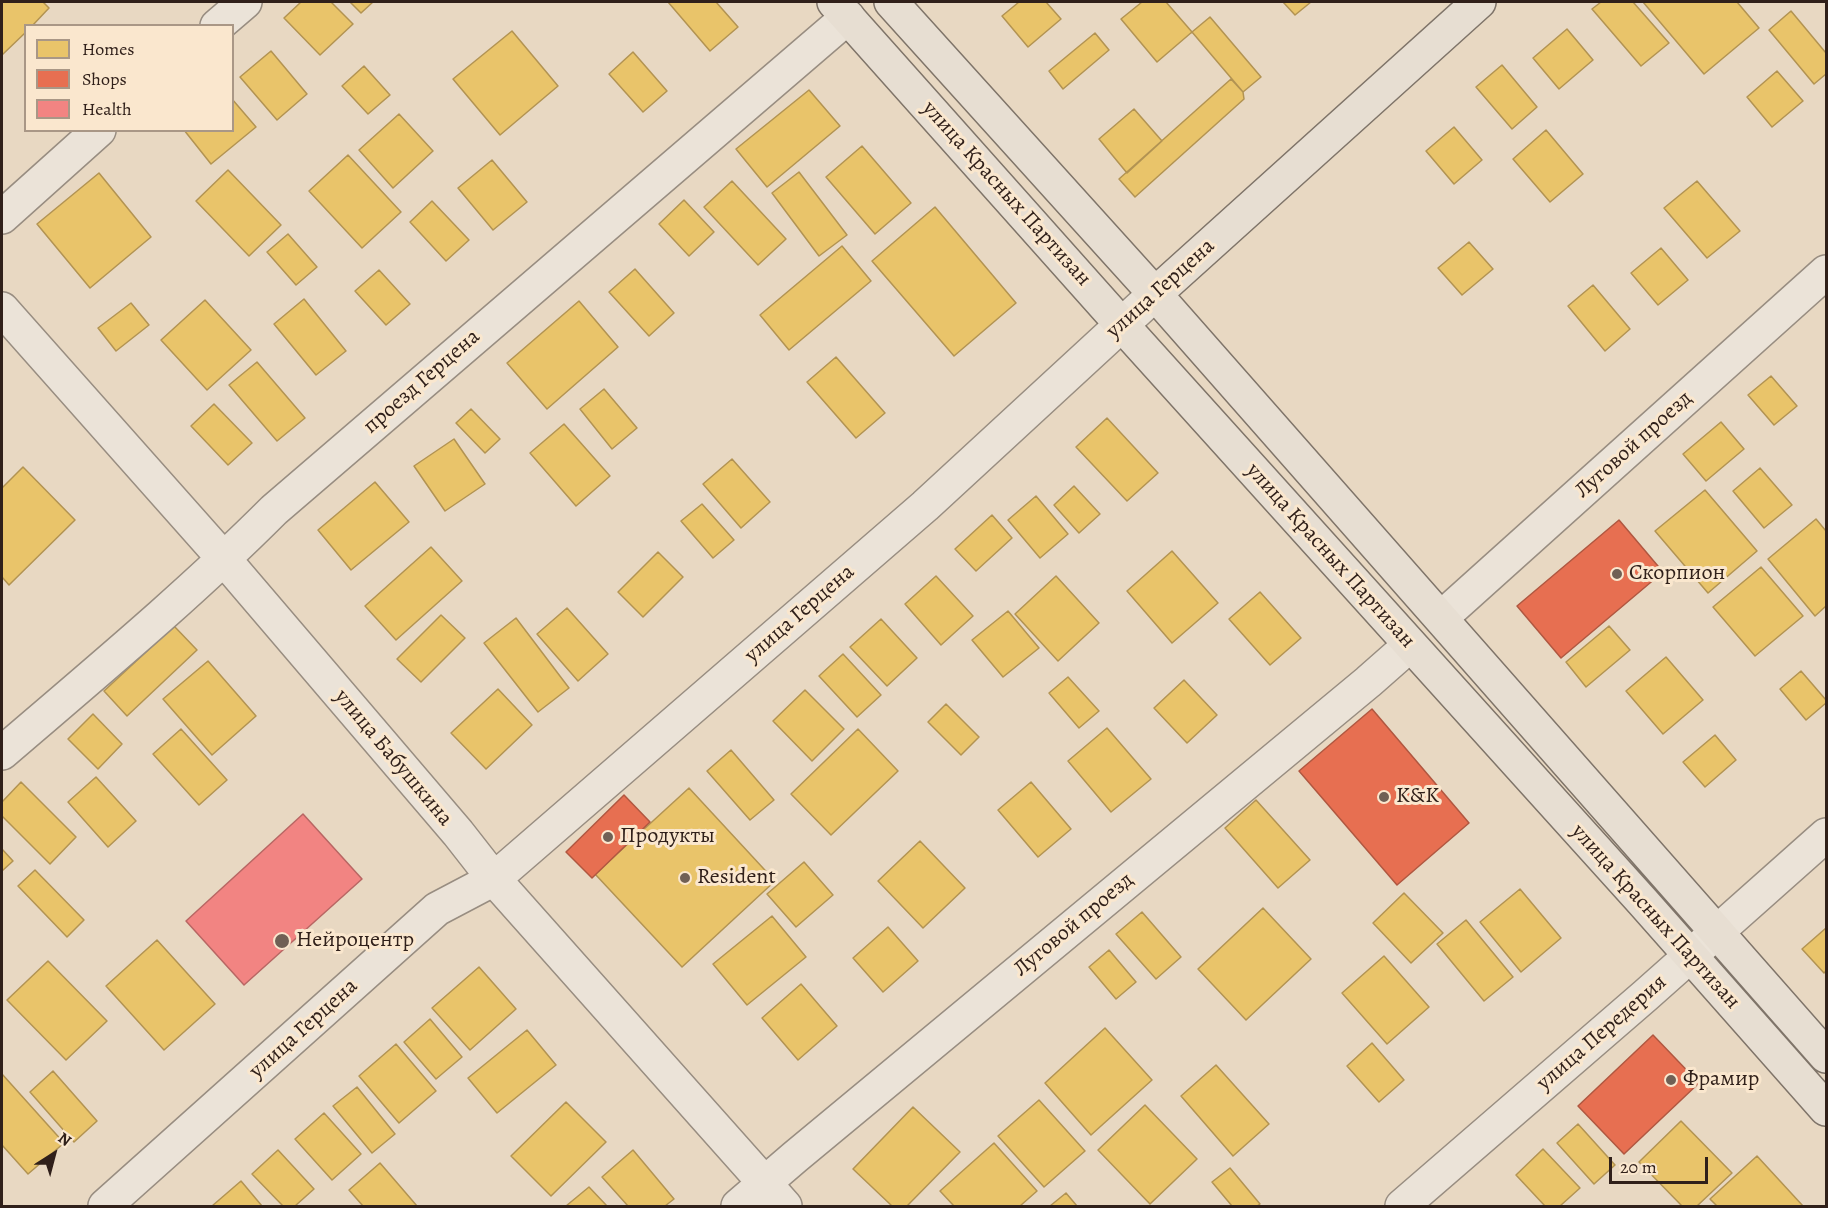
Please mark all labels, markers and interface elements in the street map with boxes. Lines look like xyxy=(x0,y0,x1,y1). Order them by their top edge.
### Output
legend xyxy=(24,24,234,132)
text: Homes xyxy=(82,37,134,61)
text: Shops xyxy=(82,67,127,91)
street label: улица Красных Партизан xyxy=(916,96,1096,292)
text: Health xyxy=(82,97,132,121)
street label: улица Герцена xyxy=(1101,233,1221,345)
street label: проезд Герцена xyxy=(358,324,486,440)
street label: Луговой проезд xyxy=(1570,386,1698,504)
street label: улица Красных Партизан xyxy=(1240,458,1420,654)
street label: улица Герцена xyxy=(740,559,860,669)
place label: Скорпион xyxy=(1629,561,1725,587)
marker: Скорпион xyxy=(1610,567,1624,581)
street label: улица Бабушкина xyxy=(328,684,458,832)
place label: K&K xyxy=(1396,784,1439,810)
marker: K&K xyxy=(1377,790,1391,804)
street label: улица Красных Партизан xyxy=(1565,819,1745,1015)
place label: Продукты xyxy=(620,824,715,850)
marker: Продукты xyxy=(601,830,615,844)
place label: Resident xyxy=(697,865,776,891)
street label: Луговой проезд xyxy=(1009,867,1139,983)
marker: Resident xyxy=(678,871,692,885)
place label: Нейроцентр xyxy=(296,928,414,954)
marker: Нейроцентр xyxy=(273,932,291,950)
street label: улица Передерия xyxy=(1532,969,1672,1097)
street label: улица Герцена xyxy=(244,973,364,1085)
place label: Фрамир xyxy=(1683,1067,1759,1093)
marker: Фрамир xyxy=(1664,1073,1678,1087)
north arrow xyxy=(24,1124,84,1184)
text: N xyxy=(53,1127,76,1152)
scale bar xyxy=(1612,1145,1711,1183)
text: 20 m xyxy=(1620,1155,1657,1179)

